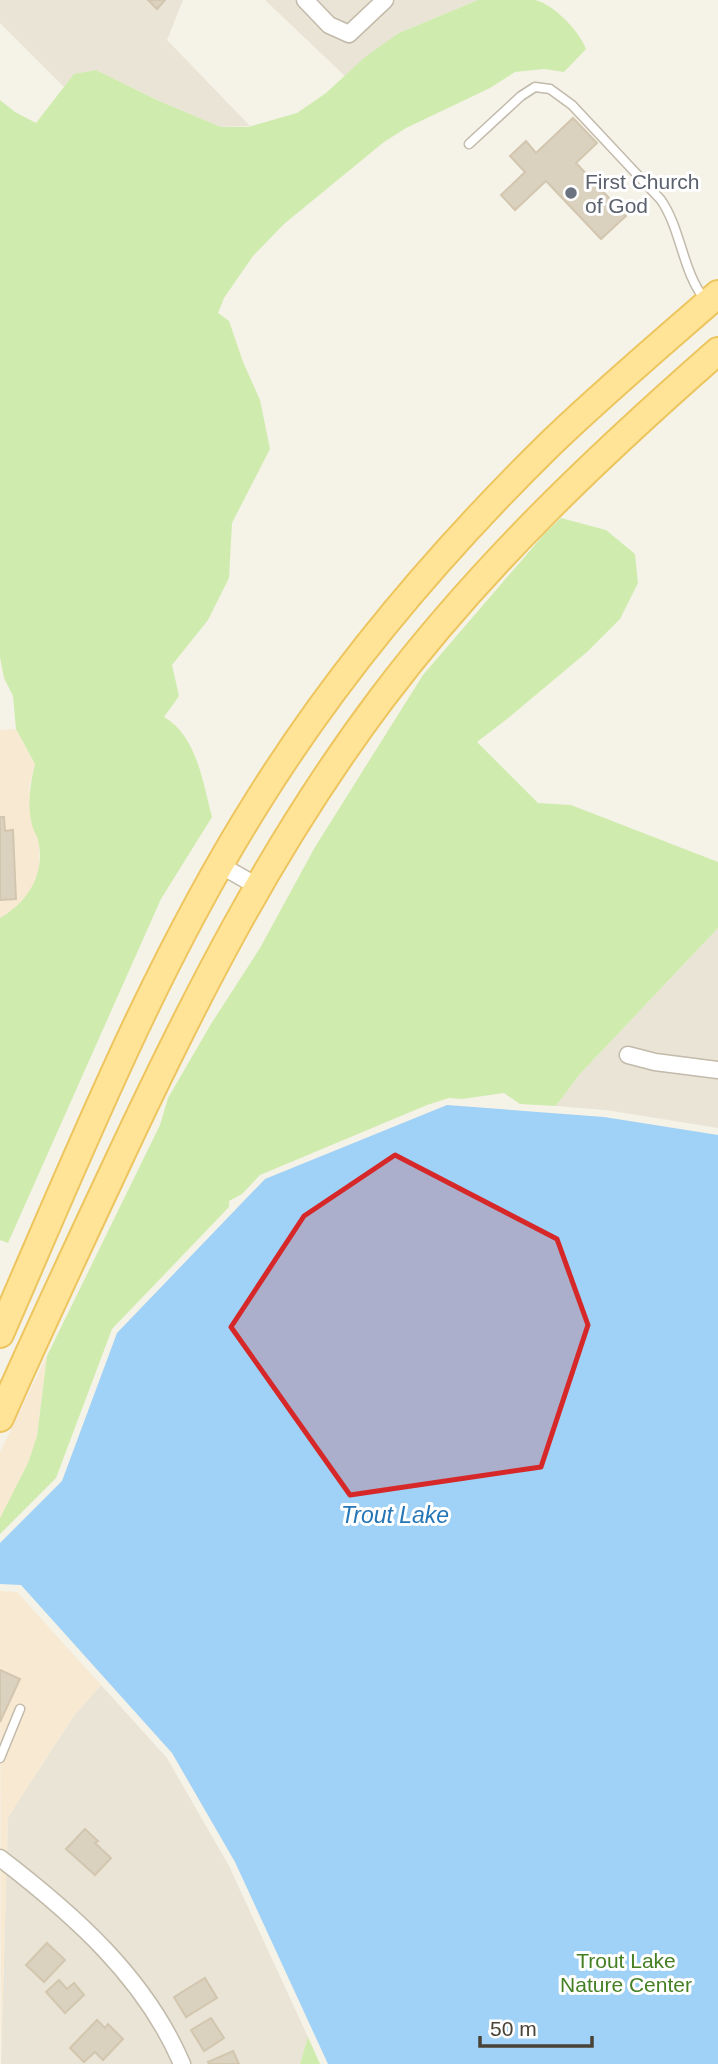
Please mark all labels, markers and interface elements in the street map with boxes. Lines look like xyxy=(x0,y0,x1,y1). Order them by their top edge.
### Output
place label: First Church of God xyxy=(585,170,699,217)
marker: First Church of God xyxy=(563,185,579,201)
water label: Trout Lake xyxy=(341,1502,449,1528)
park label: Trout Lake Nature Center xyxy=(560,1949,692,1996)
scale bar xyxy=(480,2004,592,2048)
text: 50 m xyxy=(490,2017,537,2040)

